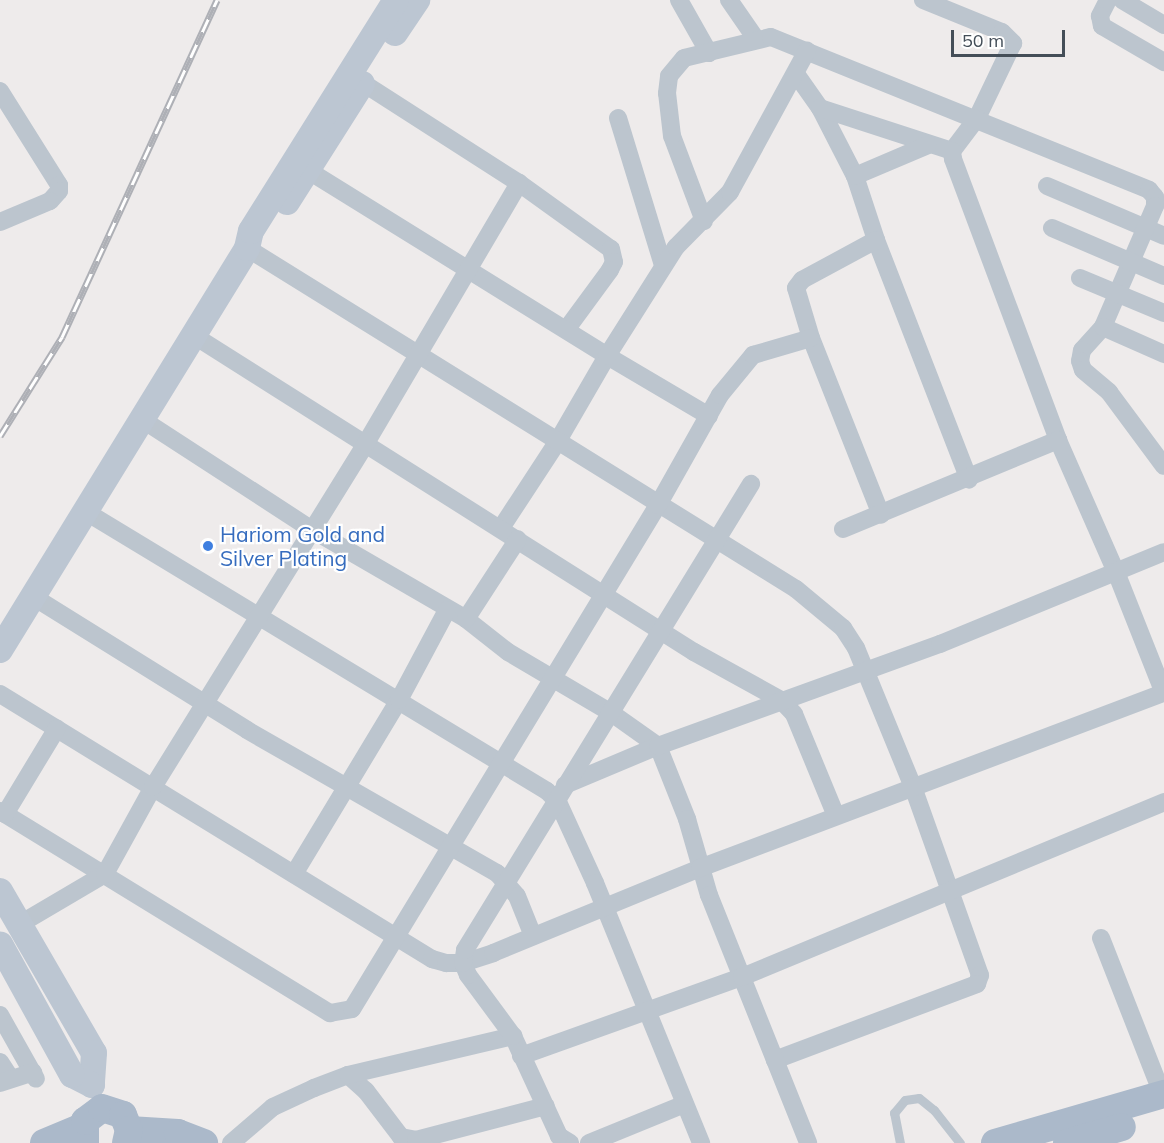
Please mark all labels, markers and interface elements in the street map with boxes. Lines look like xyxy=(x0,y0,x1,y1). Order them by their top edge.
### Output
scale bar xyxy=(954,18,1068,56)
text: 50 m xyxy=(962,29,1004,52)
place label: Hariom Gold and Silver Plating xyxy=(220,521,385,571)
marker: Hariom Gold and Silver Plating xyxy=(201,539,215,553)

